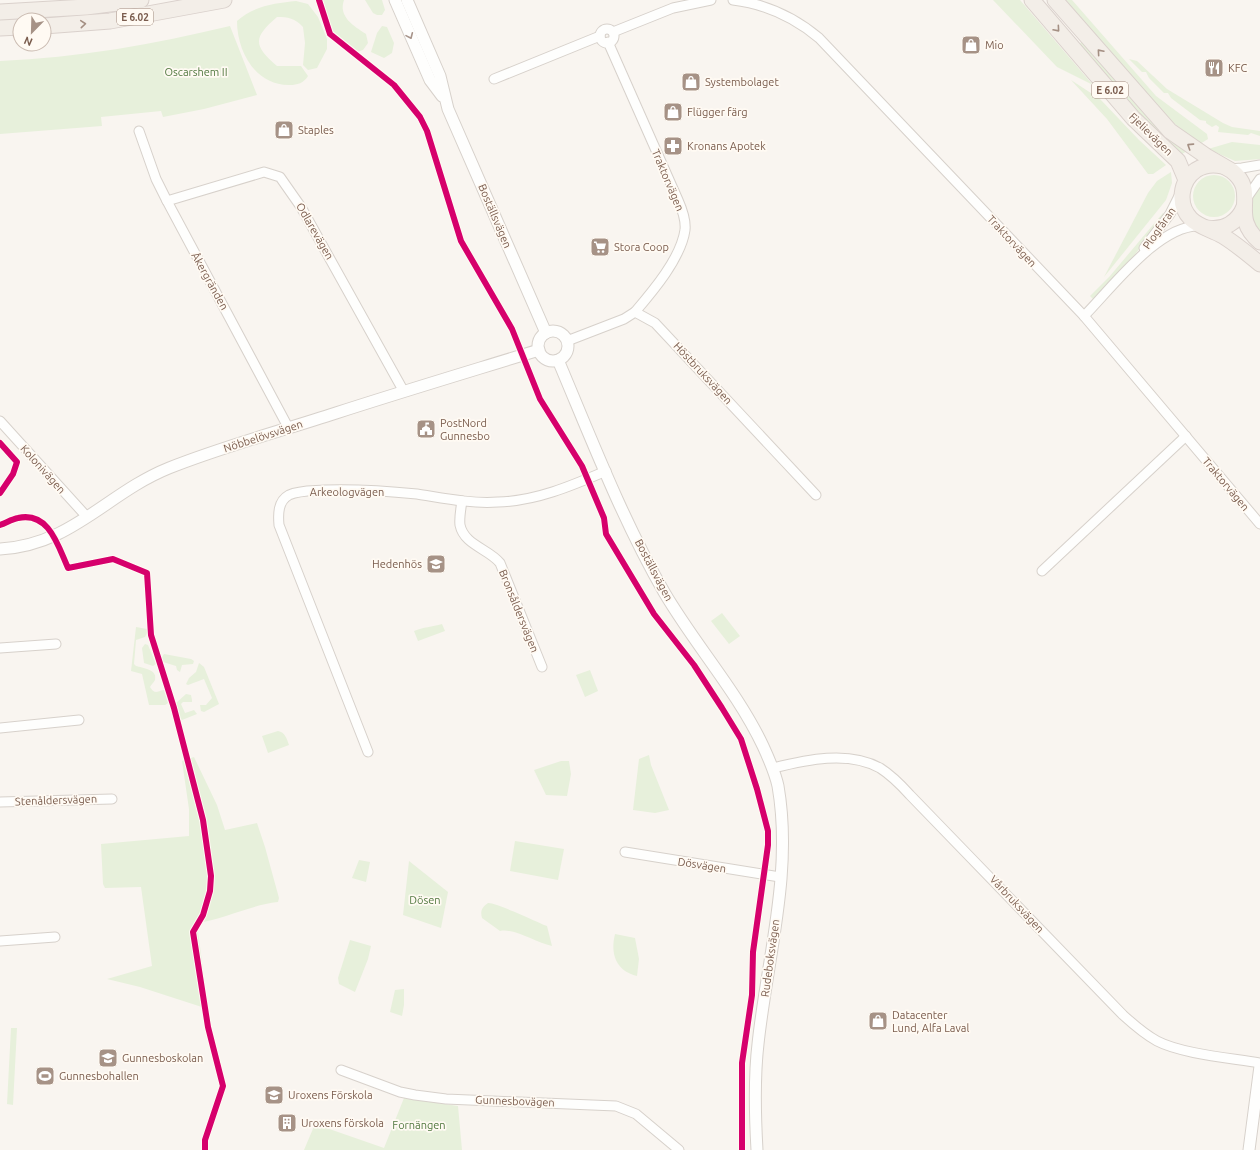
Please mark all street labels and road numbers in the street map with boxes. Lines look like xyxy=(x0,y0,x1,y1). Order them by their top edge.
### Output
road number: E 6.02 xyxy=(117,9,153,25)
road number: E 6.02 xyxy=(1092,82,1128,98)
street label: Fjelievägen xyxy=(1127,110,1175,158)
street label: Traktorvägen xyxy=(650,147,686,213)
street label: Boställsvägen xyxy=(476,182,514,250)
street label: Odlarevägen xyxy=(294,201,336,261)
street label: Plogfåran xyxy=(1140,205,1178,251)
street label: Traktorvägen xyxy=(985,213,1039,269)
street label: Åkergränden xyxy=(189,250,231,312)
street label: Höstbruksvägen xyxy=(671,340,735,406)
street label: Nöbbelövsvägen xyxy=(222,418,304,454)
street label: Kolonivägen xyxy=(18,442,68,496)
street label: Traktorvägen xyxy=(1200,455,1252,513)
street label: Arkeologvägen xyxy=(310,486,384,498)
street label: Boställsvägen xyxy=(633,537,675,603)
street label: Bronsåldersvägen xyxy=(497,568,541,654)
street label: Stenåldersvägen xyxy=(15,793,97,807)
street label: Dösvägen xyxy=(677,855,727,875)
street label: Vårbruksvägen xyxy=(988,873,1046,935)
street label: Rudeboksvägen xyxy=(759,918,781,998)
street label: Gunnesbovägen xyxy=(475,1094,555,1108)

